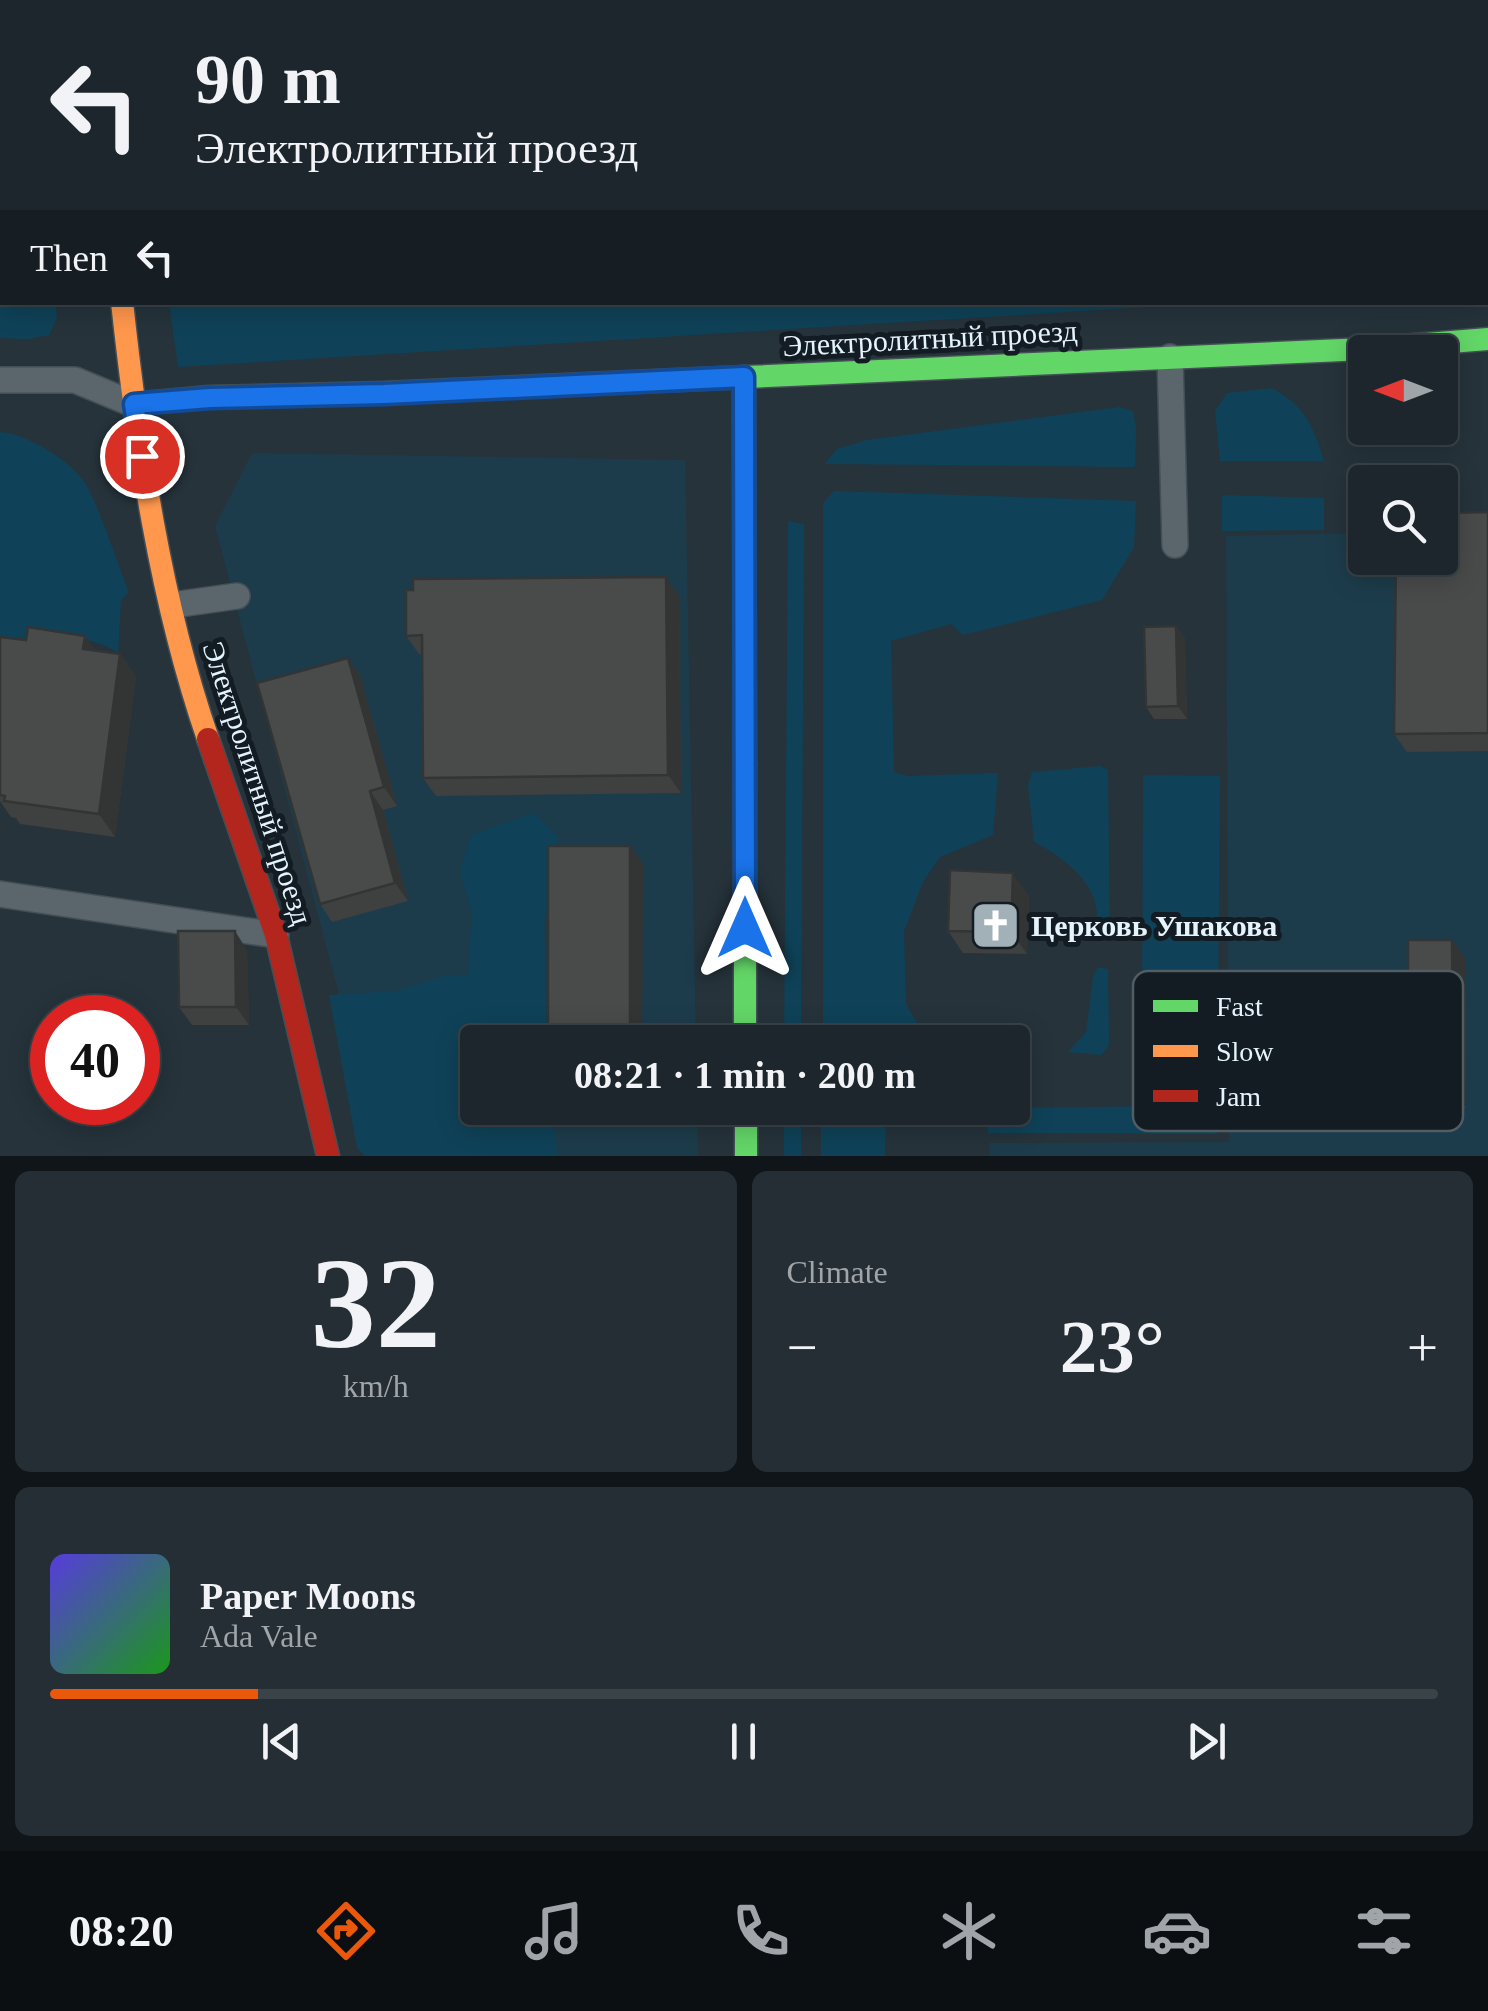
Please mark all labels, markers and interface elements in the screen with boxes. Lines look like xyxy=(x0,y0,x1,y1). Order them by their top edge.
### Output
icon: left xyxy=(30,40,160,170)
text: 90 m xyxy=(195,41,341,118)
text: Электролитный проезд xyxy=(195,123,638,173)
icon: left xyxy=(128,230,183,285)
text: Then xyxy=(30,237,108,279)
street label: Электролитный проезд xyxy=(782,314,1078,362)
north arrow xyxy=(1348,335,1458,445)
map controls xyxy=(1348,335,1458,575)
pin xyxy=(100,414,185,499)
icon: arrive xyxy=(115,429,170,484)
button: search xyxy=(1348,465,1458,575)
street label: Электролитный проезд xyxy=(197,637,319,929)
position arrow xyxy=(693,876,797,980)
church icon: Церковь Ушакова xyxy=(970,899,1022,951)
place label: Церковь Ушакова xyxy=(1031,909,1277,942)
legend xyxy=(1133,971,1463,1131)
text: Fast xyxy=(1216,991,1263,1022)
speed limit sign: 40 xyxy=(30,995,160,1125)
text: Slow xyxy=(1216,1036,1274,1067)
text: 08:21 · 1 min · 200 m xyxy=(574,1054,916,1096)
text: Jam xyxy=(1216,1081,1261,1112)
text: 32 xyxy=(311,1231,441,1375)
text: Climate xyxy=(787,1254,888,1290)
text: 23° xyxy=(1060,1305,1165,1388)
text: − xyxy=(787,1317,818,1378)
text: + xyxy=(1407,1317,1438,1378)
text: km/h xyxy=(343,1368,409,1404)
text: Paper Moons xyxy=(200,1575,416,1617)
text: Ada Vale xyxy=(200,1618,318,1654)
icon: previous xyxy=(254,1714,309,1769)
icon: pause xyxy=(716,1714,771,1769)
icon: next xyxy=(1179,1714,1234,1769)
icon: directions xyxy=(311,1896,381,1966)
icon: music xyxy=(519,1896,589,1966)
icon: phone xyxy=(726,1896,796,1966)
icon: climate xyxy=(934,1896,1004,1966)
icon: car xyxy=(1142,1896,1212,1966)
icon: filters xyxy=(1349,1896,1419,1966)
text: 08:20 xyxy=(69,1906,174,1956)

